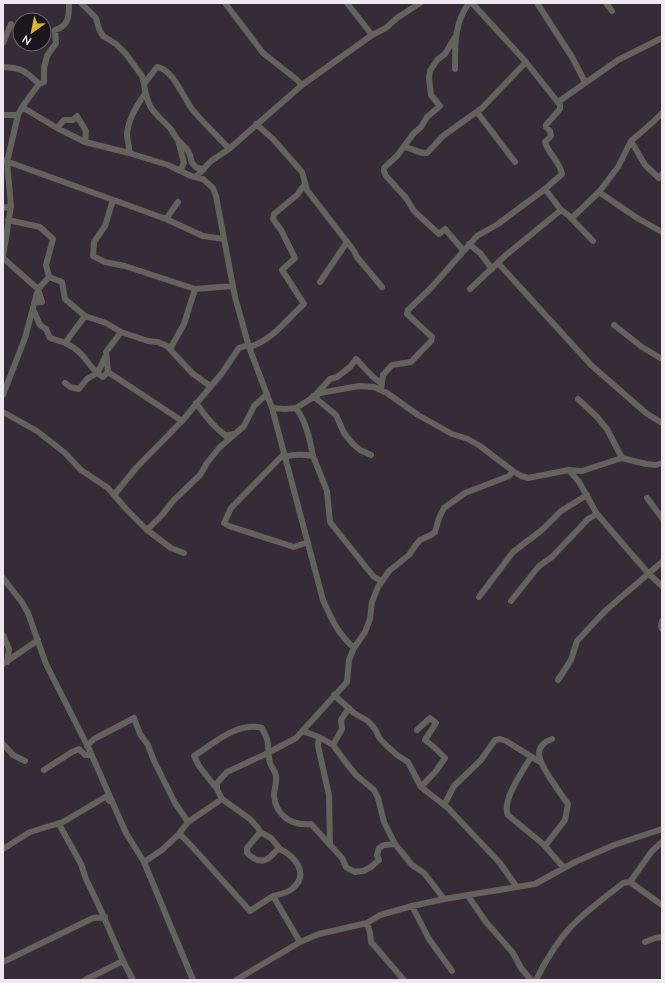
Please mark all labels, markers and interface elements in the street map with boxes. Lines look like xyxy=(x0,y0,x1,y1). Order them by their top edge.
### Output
north arrow xyxy=(12,12,52,52)
text: N xyxy=(19,32,34,49)

